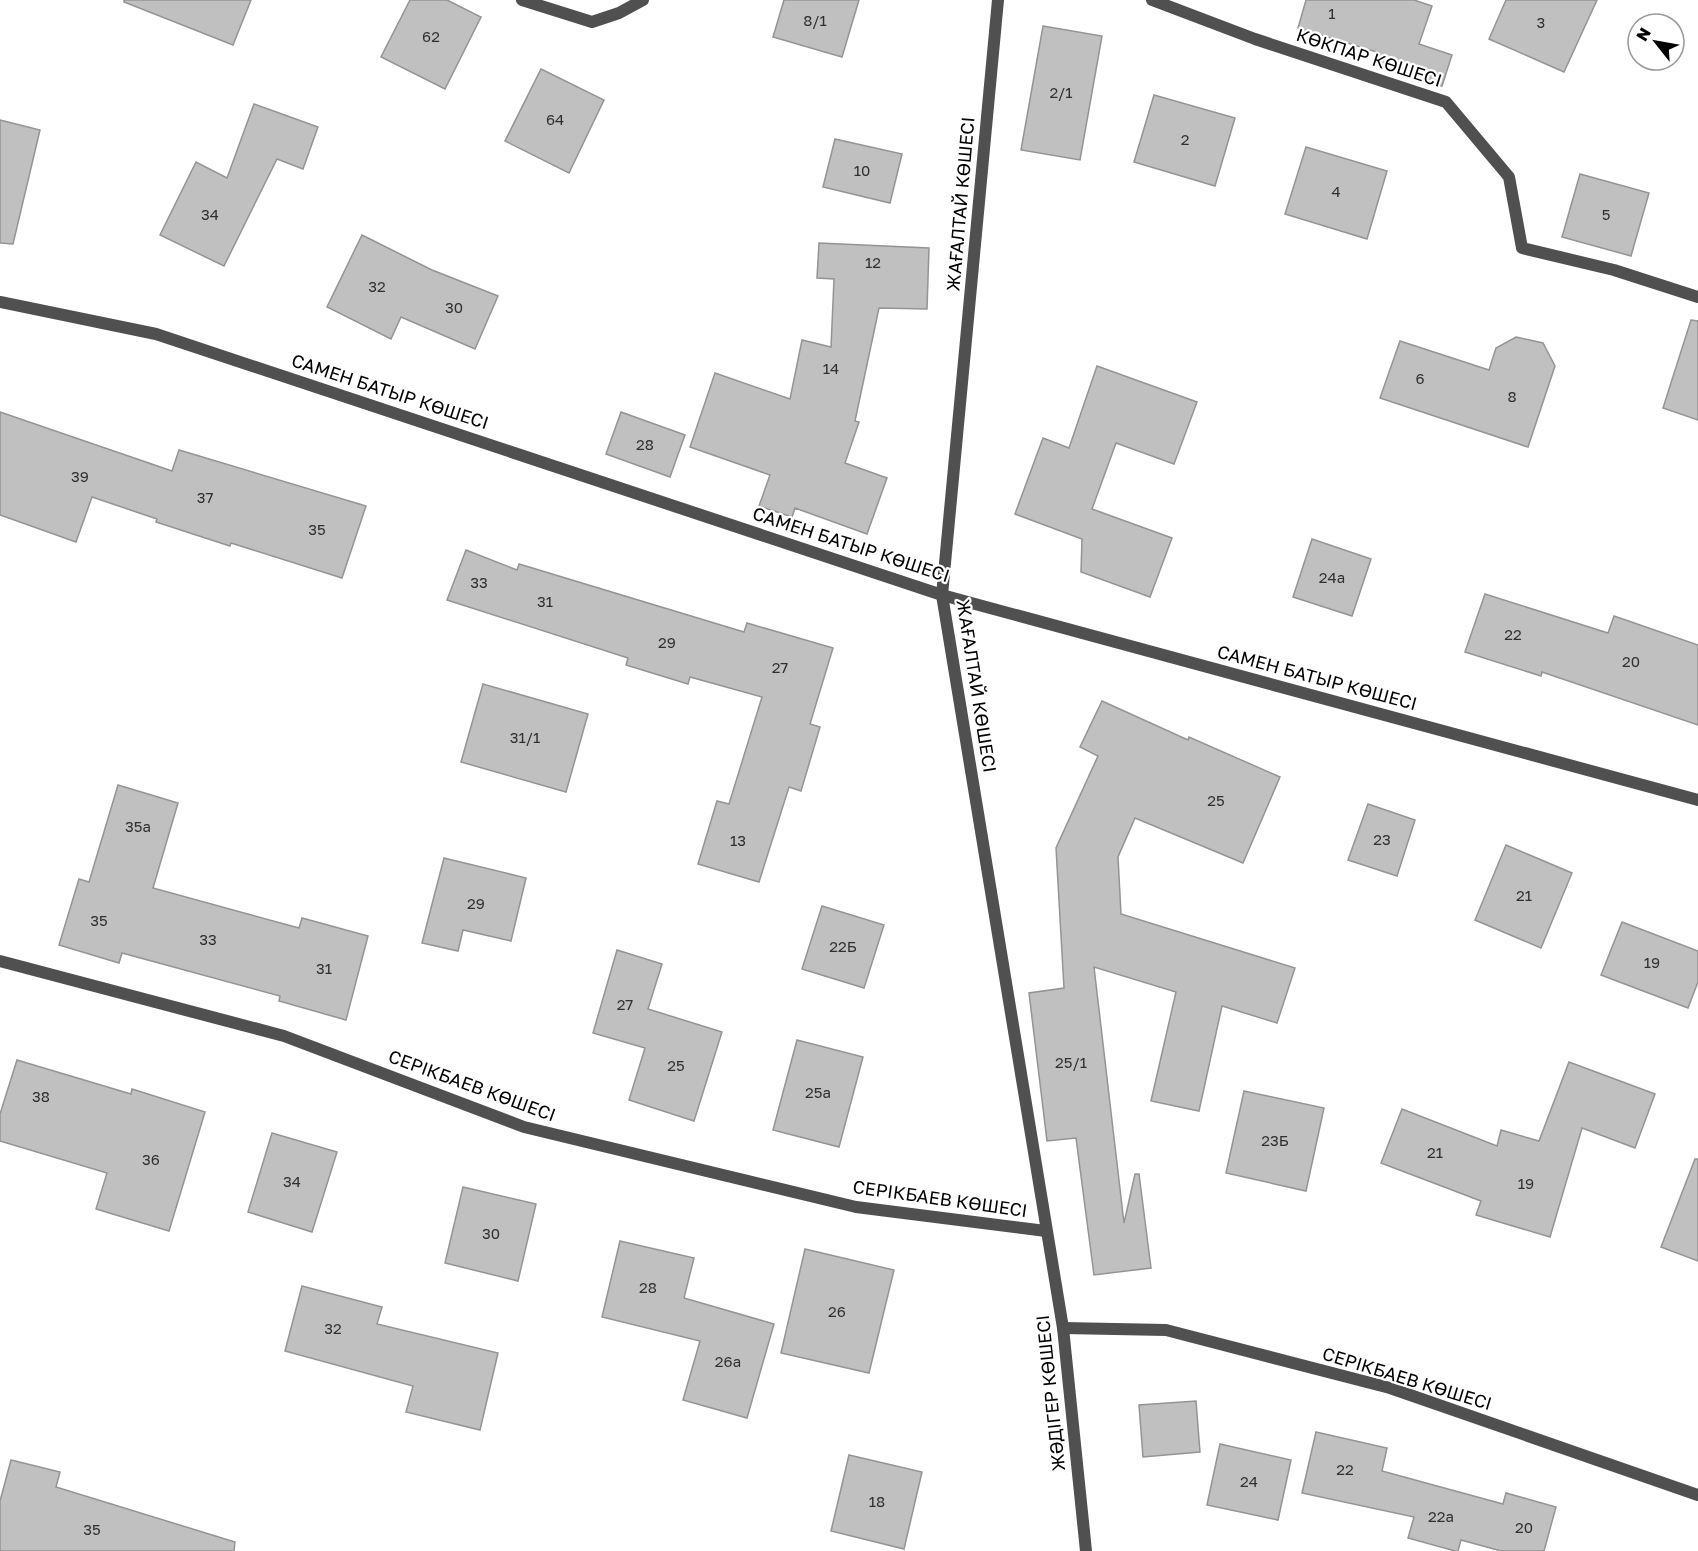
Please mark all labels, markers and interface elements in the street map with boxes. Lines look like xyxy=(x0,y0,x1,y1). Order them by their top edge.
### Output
house number: 1 xyxy=(1328,4,1336,22)
house number: 8/1 xyxy=(803,11,827,29)
north arrow xyxy=(1626,12,1686,72)
house number: 3 xyxy=(1537,13,1545,31)
street label: КӨКПАР КӨШЕСІ xyxy=(1294,23,1445,91)
text: N xyxy=(1631,24,1655,45)
house number: 62 xyxy=(422,27,440,45)
house number: 2/1 xyxy=(1049,83,1073,101)
house number: 64 xyxy=(546,110,564,128)
street label: ЖАҒАЛТАЙ КӨШЕСІ xyxy=(941,116,979,292)
house number: 2 xyxy=(1181,130,1189,148)
house number: 10 xyxy=(854,161,870,179)
house number: 4 xyxy=(1331,182,1341,200)
house number: 34 xyxy=(201,205,219,223)
house number: 5 xyxy=(1602,205,1610,223)
house number: 12 xyxy=(865,253,881,271)
house number: 32 xyxy=(368,277,386,295)
house number: 30 xyxy=(445,298,463,316)
street label: САМЕН БАТЫР КӨШЕСІ xyxy=(289,349,492,433)
house number: 14 xyxy=(823,359,839,377)
house number: 6 xyxy=(1415,369,1425,387)
house number: 8 xyxy=(1507,387,1517,405)
house number: 28 xyxy=(636,435,654,453)
house number: 39 xyxy=(71,467,89,485)
house number: 37 xyxy=(197,488,213,506)
street label: САМЕН БАТЫР КӨШЕСІ xyxy=(750,502,953,586)
house number: 35 xyxy=(308,520,326,538)
house number: 24а xyxy=(1319,568,1345,586)
house number: 33 xyxy=(470,573,488,591)
house number: 31 xyxy=(537,592,553,610)
street label: ЖАҒАЛТАЙ КӨШЕСІ xyxy=(952,598,1002,774)
house number: 22 xyxy=(1504,625,1522,643)
house number: 29 xyxy=(658,633,676,651)
street label: САМЕН БАТЫР КӨШЕСІ xyxy=(1215,640,1420,714)
house number: 20 xyxy=(1622,652,1640,670)
house number: 27 xyxy=(772,658,788,676)
house number: 31/1 xyxy=(510,728,540,746)
house number: 25 xyxy=(1207,791,1225,809)
house number: 35а xyxy=(125,817,151,835)
house number: 23 xyxy=(1373,830,1391,848)
house number: 13 xyxy=(730,831,746,849)
house number: 21 xyxy=(1516,886,1532,904)
house number: 29 xyxy=(467,894,485,912)
house number: 35 xyxy=(90,911,108,929)
house number: 33 xyxy=(199,930,217,948)
house number: 22Б xyxy=(829,937,857,955)
house number: 19 xyxy=(1644,953,1660,971)
house number: 31 xyxy=(316,959,332,977)
house number: 27 xyxy=(617,995,633,1013)
street label: СЕРІКБАЕВ КӨШЕСІ xyxy=(386,1045,559,1126)
house number: 25/1 xyxy=(1055,1053,1087,1071)
house number: 25 xyxy=(667,1056,685,1074)
house number: 25а xyxy=(805,1083,831,1101)
house number: 38 xyxy=(32,1087,50,1105)
house number: 23Б xyxy=(1261,1131,1289,1149)
house number: 21 xyxy=(1427,1143,1443,1161)
house number: 36 xyxy=(142,1150,160,1168)
house number: 34 xyxy=(283,1172,301,1190)
house number: 19 xyxy=(1518,1174,1534,1192)
street label: СЕРІКБАЕВ КӨШЕСІ xyxy=(851,1175,1029,1221)
house number: 30 xyxy=(482,1224,500,1242)
house number: 28 xyxy=(639,1278,657,1296)
house number: 26 xyxy=(828,1302,846,1320)
street label: ЖӘДІГЕР КӨШЕСІ xyxy=(1031,1314,1069,1472)
house number: 32 xyxy=(324,1319,342,1337)
street label: СЕРІКБАЕВ КӨШЕСІ xyxy=(1320,1342,1495,1414)
house number: 26а xyxy=(715,1352,741,1370)
house number: 22 xyxy=(1336,1460,1354,1478)
house number: 24 xyxy=(1240,1472,1258,1490)
house number: 18 xyxy=(869,1492,885,1510)
house number: 22а xyxy=(1428,1507,1454,1525)
house number: 20 xyxy=(1515,1518,1533,1536)
house number: 35 xyxy=(83,1520,101,1538)

